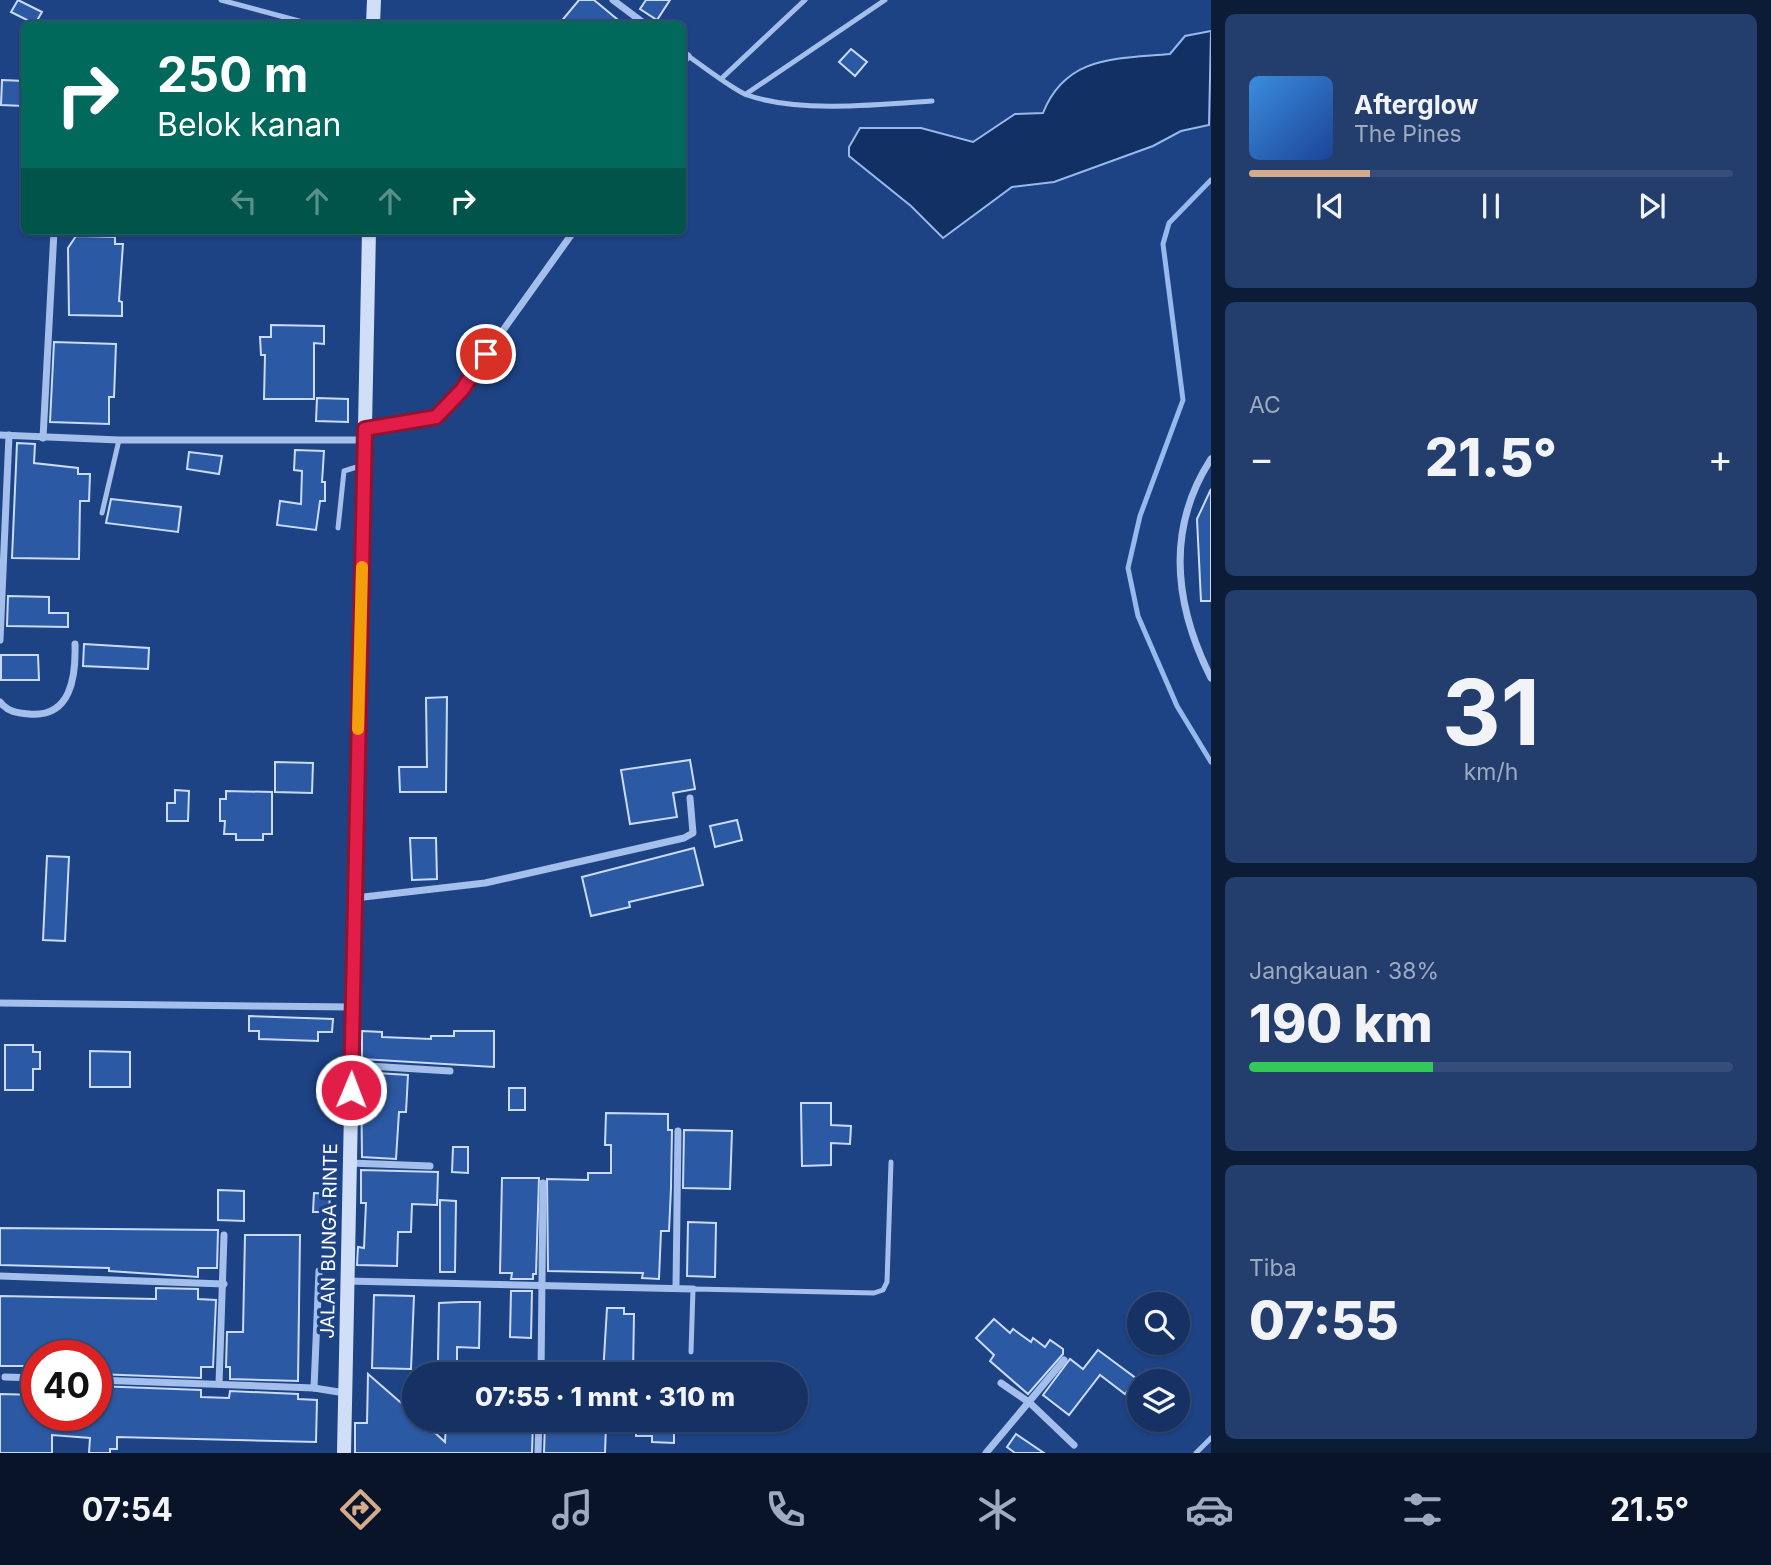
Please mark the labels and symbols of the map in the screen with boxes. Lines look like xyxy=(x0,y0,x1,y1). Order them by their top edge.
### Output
pin xyxy=(456,324,516,384)
position arrow xyxy=(314,1053,388,1127)
street label: JALAN BUNGA RINTE xyxy=(316,1143,342,1339)
speed limit sign: 40 xyxy=(21,1340,112,1431)

